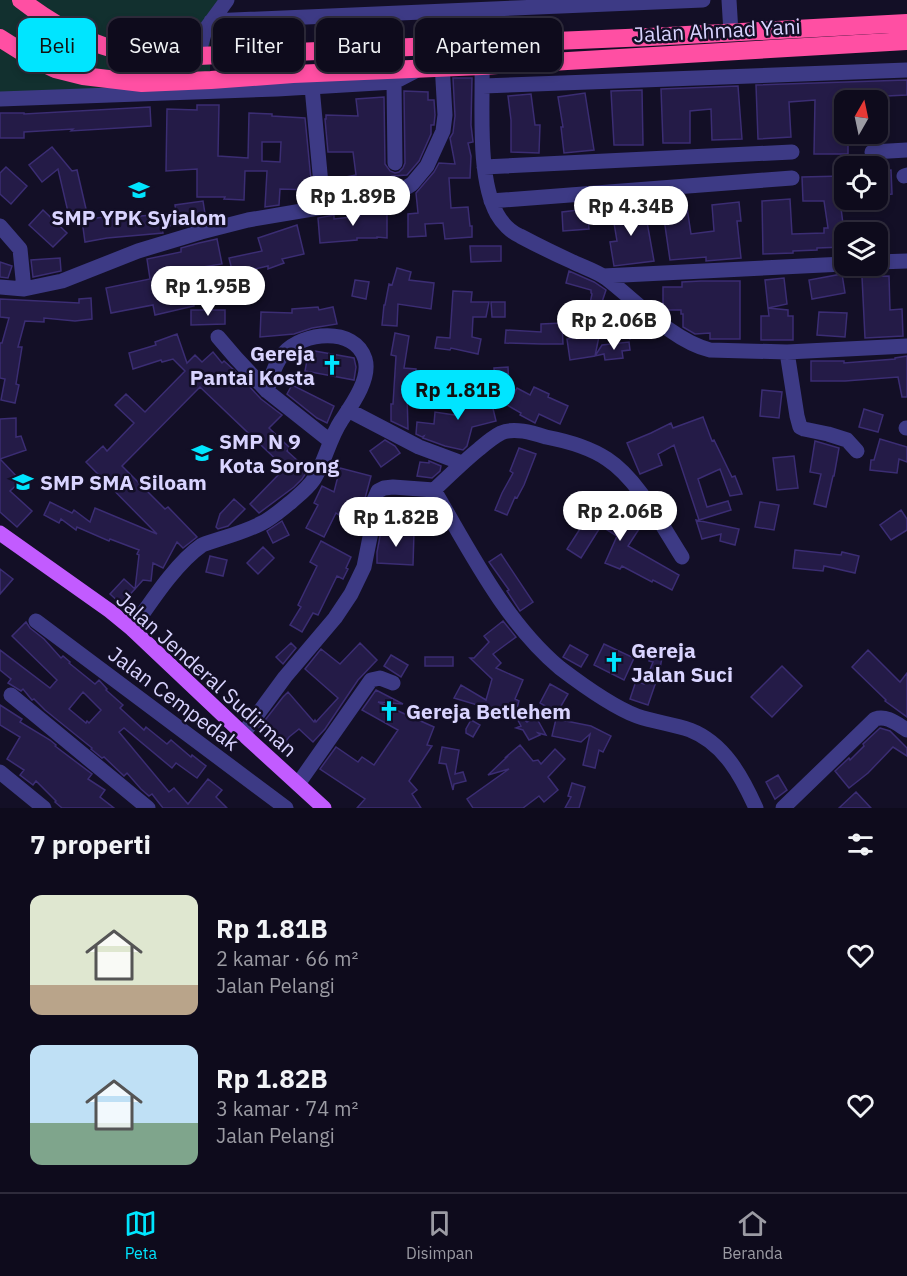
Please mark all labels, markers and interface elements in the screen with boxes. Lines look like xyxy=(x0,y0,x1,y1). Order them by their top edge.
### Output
street label: Jalan Ahmad Yani xyxy=(633,12,801,48)
chip: Beli xyxy=(18,18,96,72)
chip: Sewa xyxy=(108,18,201,72)
chip: Filter xyxy=(213,18,304,72)
chip: Baru xyxy=(316,18,403,72)
chip: Apartemen xyxy=(415,18,562,72)
north arrow xyxy=(834,90,888,144)
map controls xyxy=(834,90,888,276)
button: locate xyxy=(834,156,888,210)
pin: Rp 1.89B xyxy=(291,176,415,227)
school or university icon: SMP YPK Syialom xyxy=(127,178,151,202)
text: Rp 1.89B xyxy=(310,182,396,209)
pin: Rp 4.34B xyxy=(569,186,693,237)
text: Rp 4.34B xyxy=(588,192,674,219)
place label: SMP YPK Syialom xyxy=(51,203,227,231)
button: layers xyxy=(834,222,888,276)
pin: Rp 1.95B xyxy=(146,266,270,317)
text: Rp 1.95B xyxy=(165,272,251,299)
pin: Rp 2.06B xyxy=(552,300,676,351)
text: Rp 2.06B xyxy=(571,306,657,333)
place label: Gereja Pantai Kosta xyxy=(190,339,315,391)
church icon: Gereja Pantai Kosta xyxy=(320,353,344,377)
pin: Rp 1.81B xyxy=(396,370,520,421)
text: Rp 1.81B xyxy=(415,376,501,403)
place label: SMP N 9 Kota Sorong xyxy=(219,427,339,479)
school or university icon: SMP N 9 Kota Sorong xyxy=(190,441,214,465)
place label: SMP SMA Siloam xyxy=(40,468,207,496)
school or university icon: SMP SMA Siloam xyxy=(11,470,35,494)
pin: Rp 2.06B xyxy=(558,491,682,542)
pin: Rp 1.82B xyxy=(334,497,458,548)
text: Rp 2.06B xyxy=(577,497,663,524)
text: Rp 1.82B xyxy=(353,503,439,530)
street label: Jalan Jenderal Sudirman xyxy=(111,585,303,763)
place label: Gereja Jalan Suci xyxy=(631,636,733,688)
street label: Jalan Cempedak xyxy=(103,640,245,756)
church icon: Gereja Jalan Suci xyxy=(602,650,626,674)
place label: Gereja Betlehem xyxy=(406,697,571,725)
church icon: Gereja Betlehem xyxy=(377,699,401,723)
text: 7 properti xyxy=(30,827,151,861)
icon: filters xyxy=(844,828,877,861)
text: Rp 1.81B xyxy=(216,911,328,945)
icon: home xyxy=(78,919,150,991)
icon: heart xyxy=(844,939,877,972)
text: 2 kamar · 66 m² xyxy=(216,945,358,972)
text: Jalan Pelangi xyxy=(216,972,335,999)
text: Rp 1.82B xyxy=(216,1061,328,1095)
icon: home xyxy=(78,1069,150,1141)
icon: heart xyxy=(844,1089,877,1122)
text: 3 kamar · 74 m² xyxy=(216,1095,358,1122)
text: Jalan Pelangi xyxy=(216,1122,335,1149)
tab: Peta xyxy=(124,1207,157,1263)
tab: Disimpan xyxy=(406,1207,473,1263)
tab: Beranda xyxy=(722,1207,783,1263)

